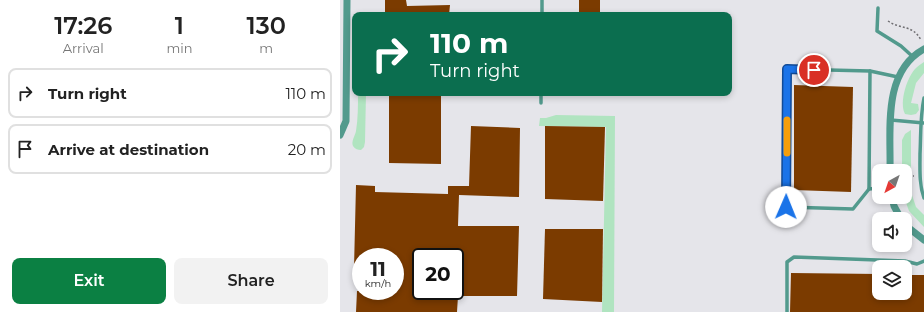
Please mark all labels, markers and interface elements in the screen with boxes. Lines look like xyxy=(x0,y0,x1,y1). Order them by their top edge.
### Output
text: 17:26 xyxy=(54,11,112,40)
text: 1 xyxy=(175,11,184,40)
text: 130 xyxy=(247,11,286,40)
text: 110 m xyxy=(430,26,508,60)
icon: right xyxy=(364,28,416,80)
text: Arrival xyxy=(63,40,104,56)
text: min xyxy=(166,40,192,56)
text: m xyxy=(259,40,273,56)
pin xyxy=(797,53,831,87)
icon: arrive xyxy=(803,59,825,81)
text: Turn right xyxy=(430,60,520,82)
icon: right xyxy=(14,82,36,104)
text: Turn right xyxy=(48,84,127,103)
text: 110 m xyxy=(285,84,326,103)
icon: arrive xyxy=(14,138,36,160)
text: Arrive at destination xyxy=(48,140,209,159)
text: 20 m xyxy=(288,140,326,159)
north arrow xyxy=(872,164,912,204)
map controls xyxy=(872,164,912,300)
position arrow xyxy=(765,186,807,228)
button: sound xyxy=(872,212,912,252)
speed limit sign: 20 xyxy=(412,248,464,300)
text: 11 xyxy=(370,257,386,281)
button: Exit xyxy=(12,258,166,304)
button: Share xyxy=(174,258,328,304)
button: layers xyxy=(872,260,912,300)
text: km/h xyxy=(365,277,391,290)

